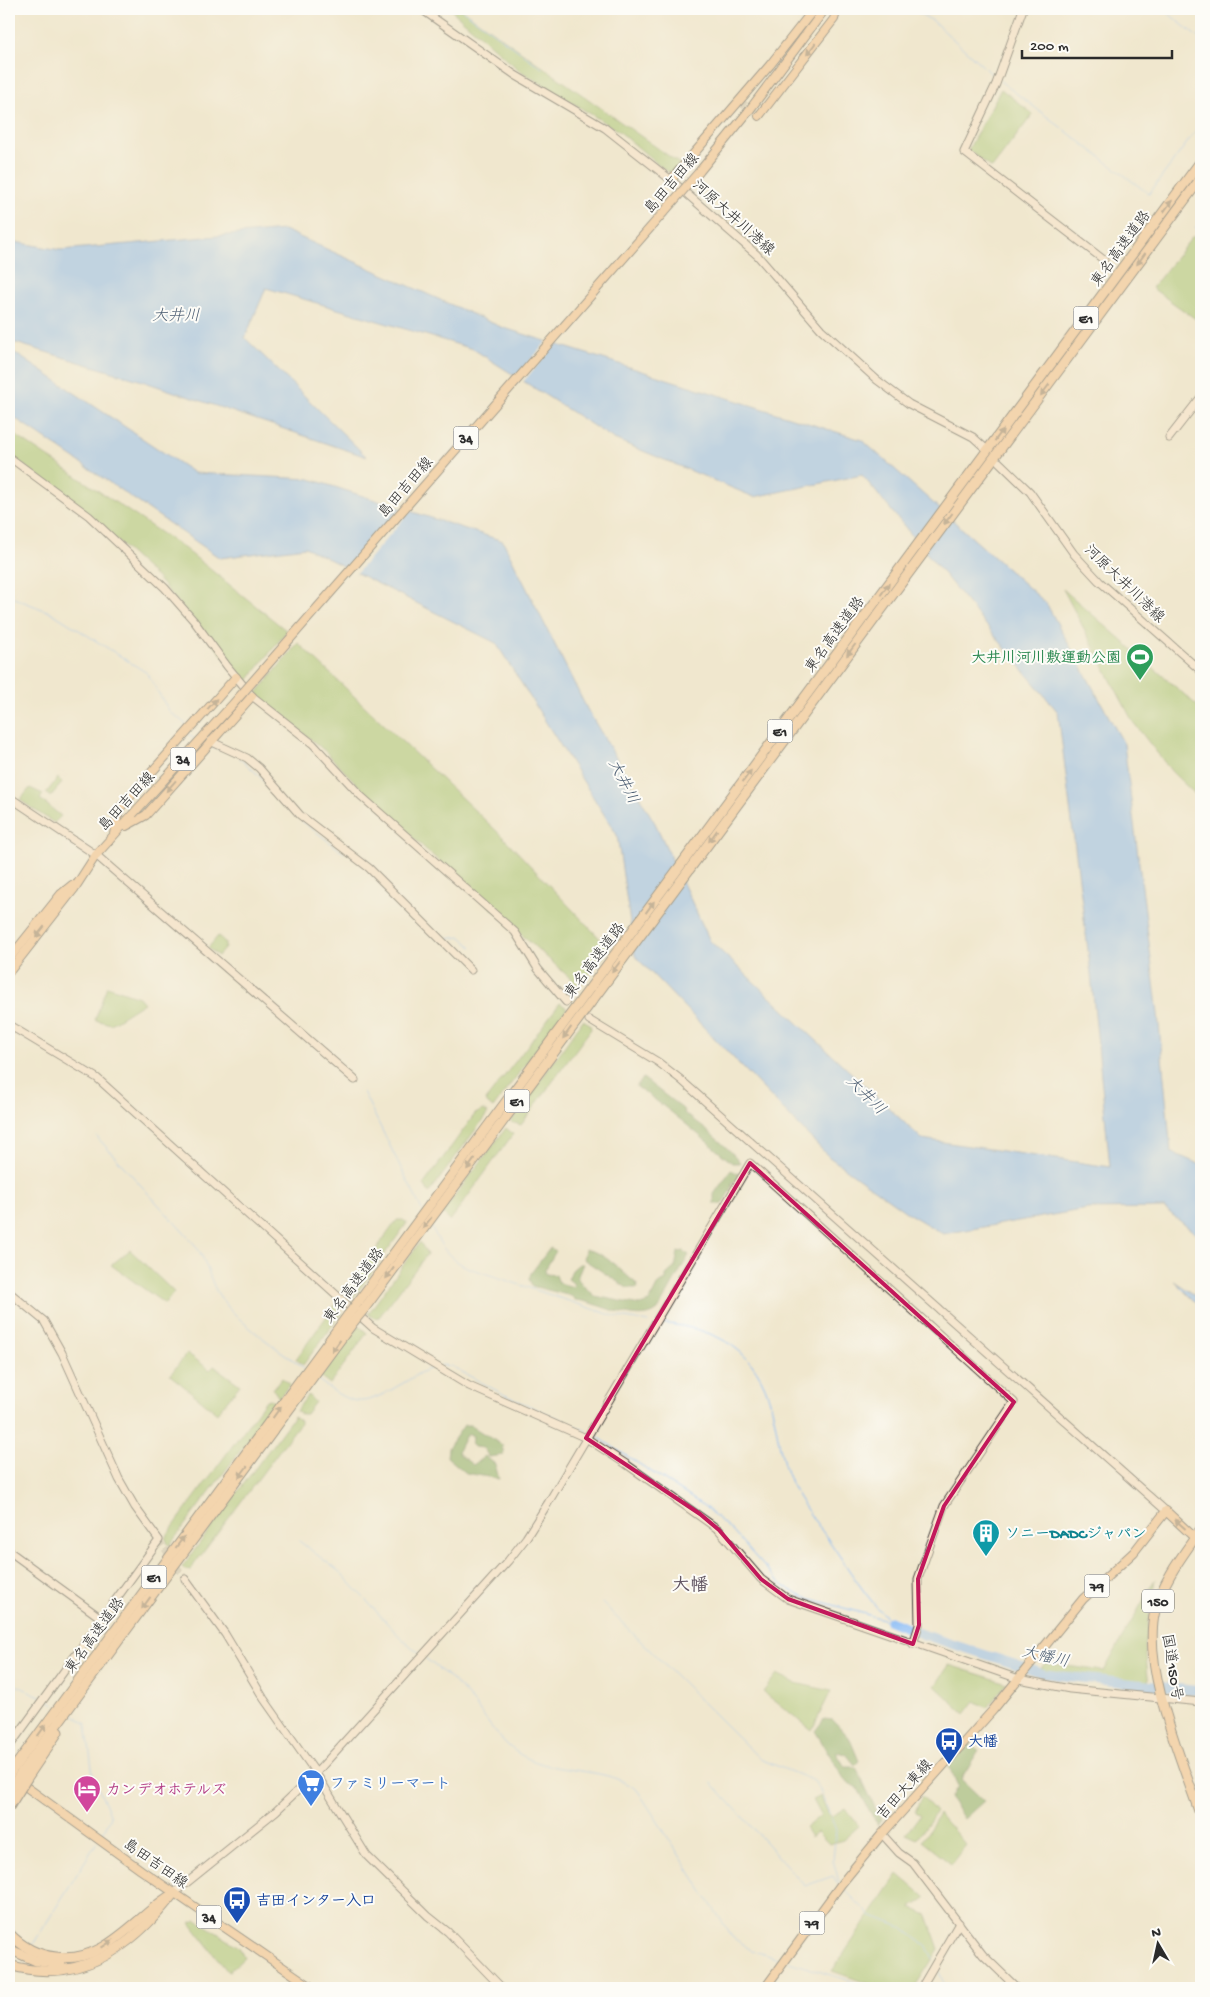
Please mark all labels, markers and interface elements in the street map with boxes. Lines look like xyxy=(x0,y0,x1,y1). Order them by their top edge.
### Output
scale bar xyxy=(1022,28,1172,60)
text: 200 m xyxy=(1030,38,1069,56)
one-way arrow xyxy=(806,42,816,56)
street label: 島田吉田線 xyxy=(640,149,704,219)
street label: 河原大井川港線 xyxy=(688,176,778,260)
one-way arrow xyxy=(1163,200,1174,213)
street label: 東名高速道路 xyxy=(1087,207,1155,291)
one-way arrow xyxy=(1136,252,1147,265)
road number: E1 xyxy=(1074,306,1098,330)
water label: 大井川 xyxy=(152,307,200,327)
one-way arrow xyxy=(1039,383,1050,396)
road number: 34 xyxy=(454,426,478,449)
one-way arrow xyxy=(994,428,1004,442)
street label: 島田吉田線 xyxy=(374,453,438,523)
one-way arrow xyxy=(943,512,953,526)
street label: 河原大井川港線 xyxy=(1080,541,1168,627)
one-way arrow xyxy=(880,582,890,596)
street label: 東名高速道路 xyxy=(801,593,869,677)
sports icon: 大井川河川敷運動公園 xyxy=(1125,642,1155,681)
one-way arrow xyxy=(846,643,856,657)
place label: 大井川河川敷運動公園 xyxy=(971,649,1121,668)
one-way arrow xyxy=(206,698,218,710)
road number: E1 xyxy=(768,719,792,742)
road number: 34 xyxy=(170,748,196,771)
water label: 大井川 xyxy=(603,756,642,808)
street label: 島田吉田線 xyxy=(95,768,160,836)
one-way arrow xyxy=(741,770,752,783)
one-way arrow xyxy=(165,780,177,792)
one-way arrow xyxy=(708,830,718,843)
one-way arrow xyxy=(645,900,655,914)
street label: 東名高速道路 xyxy=(561,919,630,1003)
one-way arrow xyxy=(35,925,46,938)
one-way arrow xyxy=(611,960,621,974)
one-way arrow xyxy=(562,1026,573,1039)
water label: 大井川 xyxy=(841,1072,889,1120)
road number: E1 xyxy=(504,1090,530,1112)
one-way arrow xyxy=(466,1157,476,1171)
one-way arrow xyxy=(422,1217,433,1230)
street label: 東名高速道路 xyxy=(320,1244,389,1328)
one-way arrow xyxy=(385,1266,396,1279)
one-way arrow xyxy=(331,1339,341,1353)
one-way arrow xyxy=(271,1406,282,1419)
one-way arrow xyxy=(238,1466,248,1479)
building icon: ソニーDADCジャパン xyxy=(971,1518,1001,1557)
one-way arrow xyxy=(1174,1519,1187,1530)
place label: ソニーDADCジャパン xyxy=(1005,1526,1147,1544)
one-way arrow xyxy=(175,1536,185,1549)
road number: E1 xyxy=(142,1565,166,1588)
road number: 79 xyxy=(1084,1574,1110,1598)
district label: 大幡 xyxy=(672,1575,708,1597)
road number: 150 xyxy=(1142,1590,1174,1612)
street label: 東名高速道路 xyxy=(61,1594,129,1678)
one-way arrow xyxy=(141,1596,151,1610)
street label: 国道150号 xyxy=(1157,1633,1185,1702)
water label: 大幡川 xyxy=(1020,1643,1071,1673)
one-way arrow xyxy=(37,1723,47,1737)
bus stop icon: 大幡 xyxy=(934,1726,964,1765)
place label: 大幡 xyxy=(968,1733,998,1752)
street label: 吉田大東線 xyxy=(873,1756,937,1824)
supermarket icon: ファミリーマート xyxy=(296,1768,326,1807)
hotel icon: カンデオホテルズ xyxy=(72,1774,102,1813)
place label: ファミリーマート xyxy=(330,1776,451,1794)
place label: カンデオホテルズ xyxy=(106,1782,226,1800)
street label: 島田吉田線 xyxy=(119,1835,191,1894)
bus stop icon: 吉田インター入口 xyxy=(222,1885,252,1924)
place label: 吉田インター入口 xyxy=(256,1893,376,1911)
road number: 34 xyxy=(196,1905,222,1928)
road number: 79 xyxy=(800,1912,824,1935)
north arrow xyxy=(1132,1920,1182,1970)
text: N xyxy=(1151,1925,1162,1943)
one-way arrow xyxy=(100,1939,114,1949)

